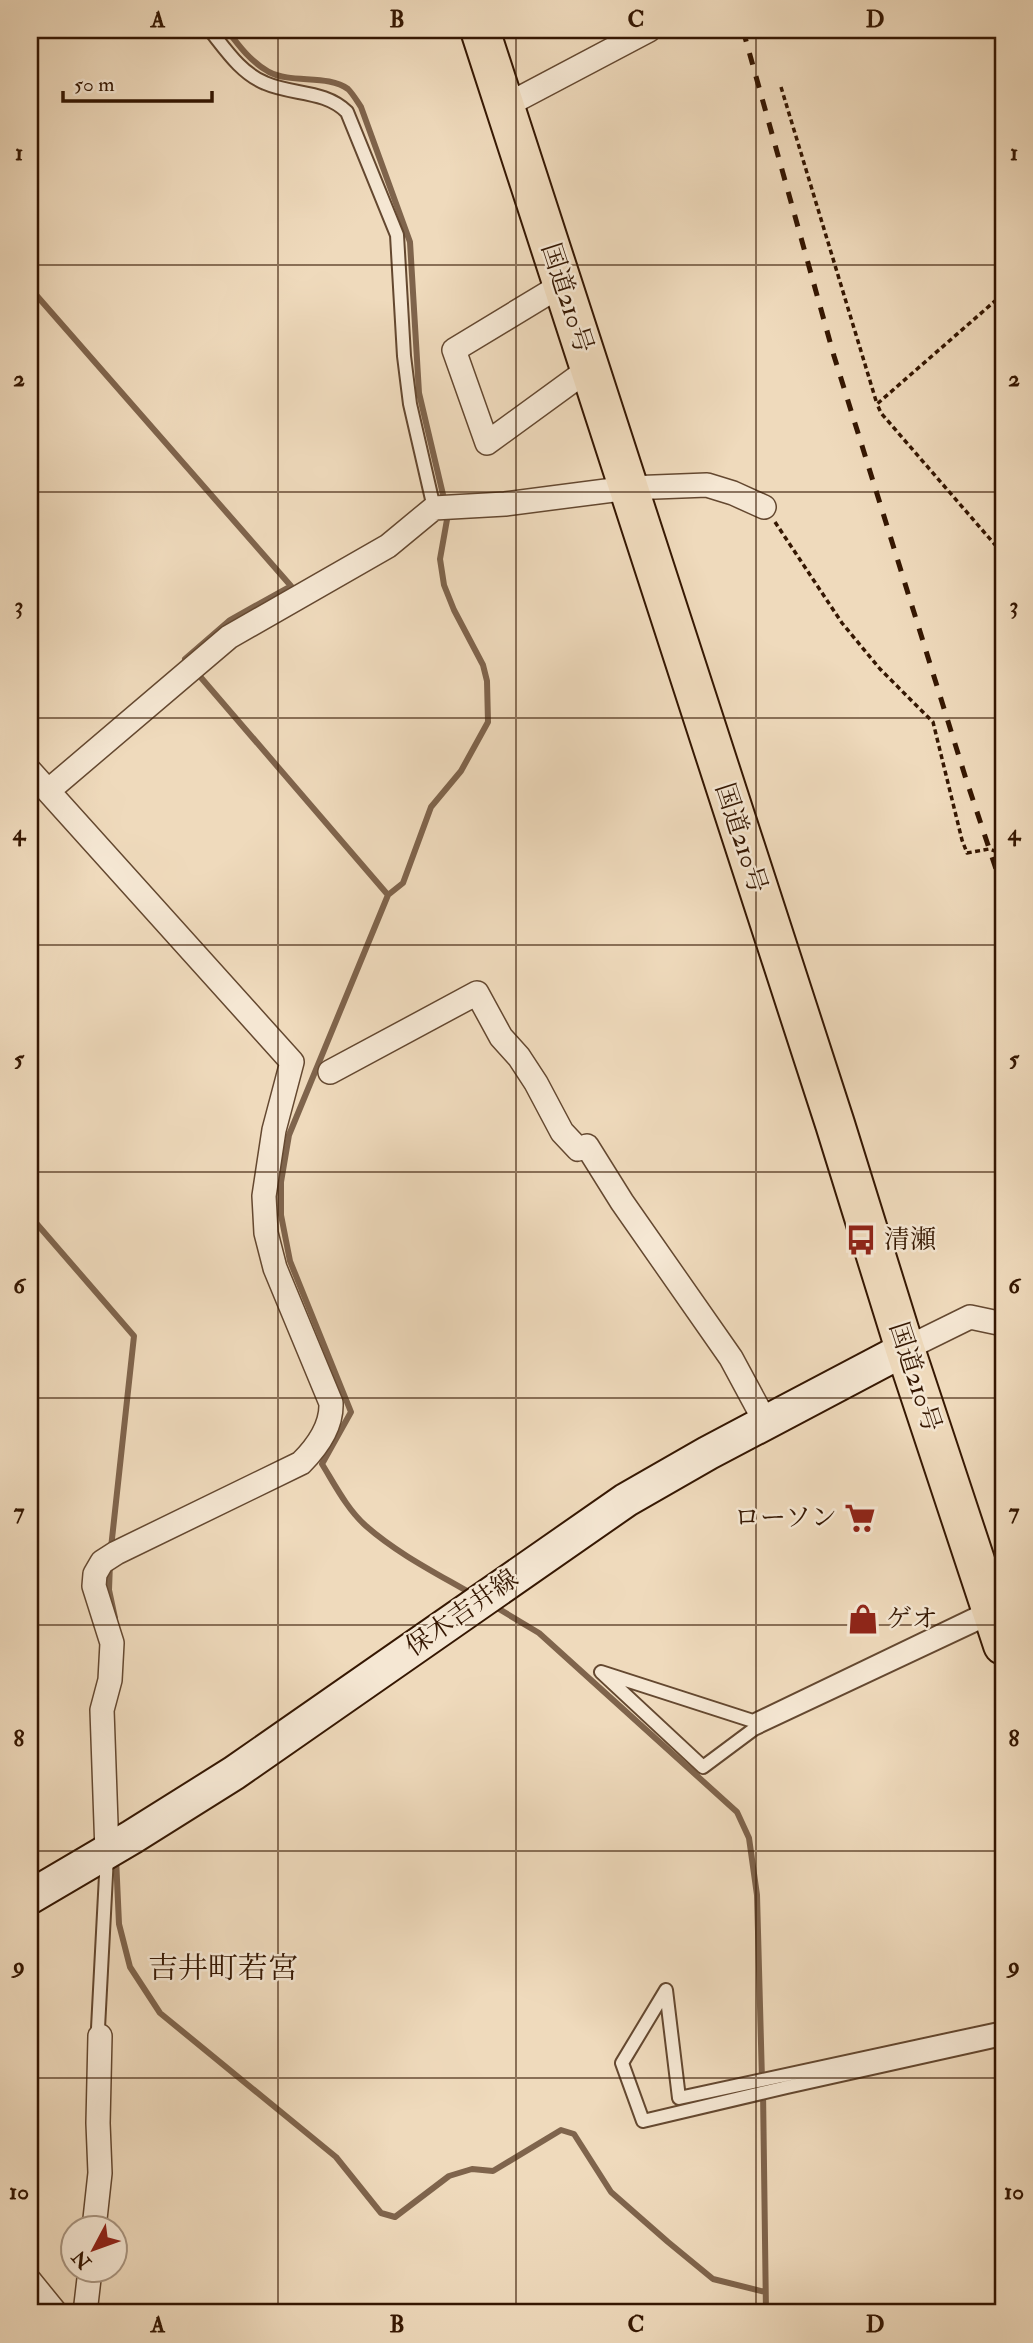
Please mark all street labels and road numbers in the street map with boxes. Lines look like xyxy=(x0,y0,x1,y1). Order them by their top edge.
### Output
street label: 国道210号 xyxy=(534,239,600,357)
street label: 国道210号 xyxy=(708,779,774,897)
street label: 国道210号 xyxy=(882,1318,948,1436)
street label: 保木吉井線 xyxy=(400,1563,524,1663)

